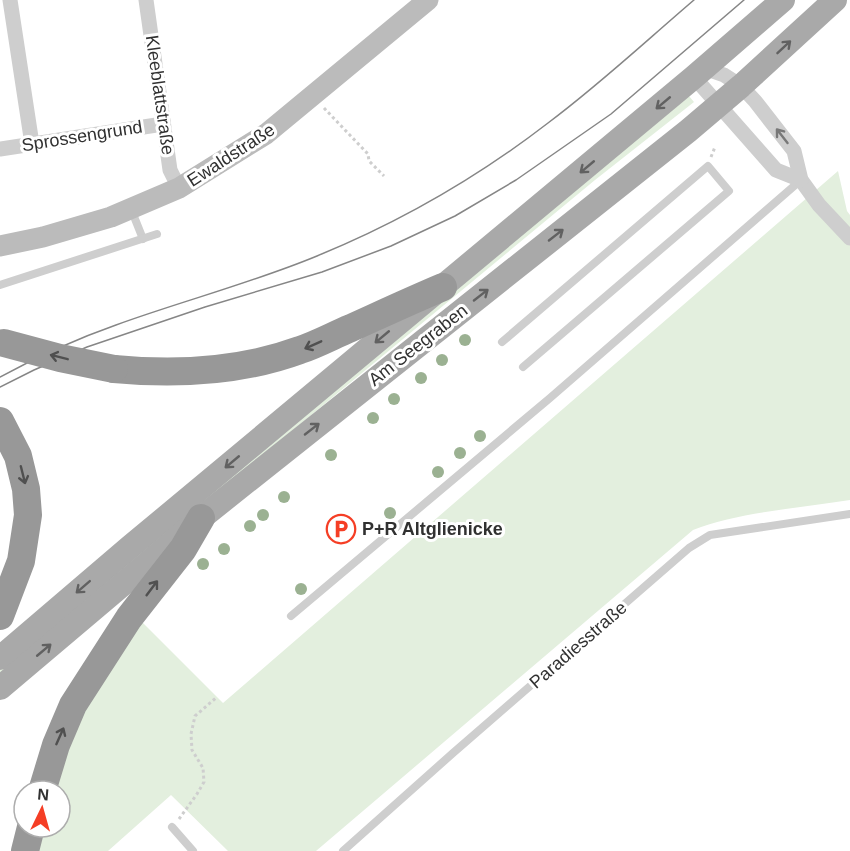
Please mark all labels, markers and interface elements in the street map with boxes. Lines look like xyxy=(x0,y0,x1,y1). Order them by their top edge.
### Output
street label: Kleeblattstraße xyxy=(142,34,178,156)
one-way arrow xyxy=(777,40,792,54)
one-way arrow xyxy=(656,96,671,110)
street label: Sprossengrund xyxy=(20,117,144,155)
street label: Ewaldstraße xyxy=(184,119,278,191)
one-way arrow xyxy=(775,128,788,144)
one-way arrow xyxy=(580,160,595,174)
one-way arrow xyxy=(548,229,564,242)
one-way arrow xyxy=(473,288,489,301)
street label: Am Seegraben xyxy=(365,300,471,390)
one-way arrow xyxy=(374,331,390,344)
one-way arrow xyxy=(304,340,322,351)
one-way arrow xyxy=(50,351,69,363)
one-way arrow xyxy=(304,423,320,436)
one-way arrow xyxy=(225,455,240,469)
one-way arrow xyxy=(17,465,29,484)
parking icon: P+R Altglienicke xyxy=(325,513,357,545)
place label: P+R Altglienicke xyxy=(362,519,503,539)
one-way arrow xyxy=(76,580,91,594)
one-way arrow xyxy=(145,581,158,597)
street label: Paradiesstraße xyxy=(525,597,631,693)
one-way arrow xyxy=(36,643,51,657)
one-way arrow xyxy=(55,727,66,745)
north arrow xyxy=(12,779,72,839)
text: N xyxy=(37,786,50,804)

